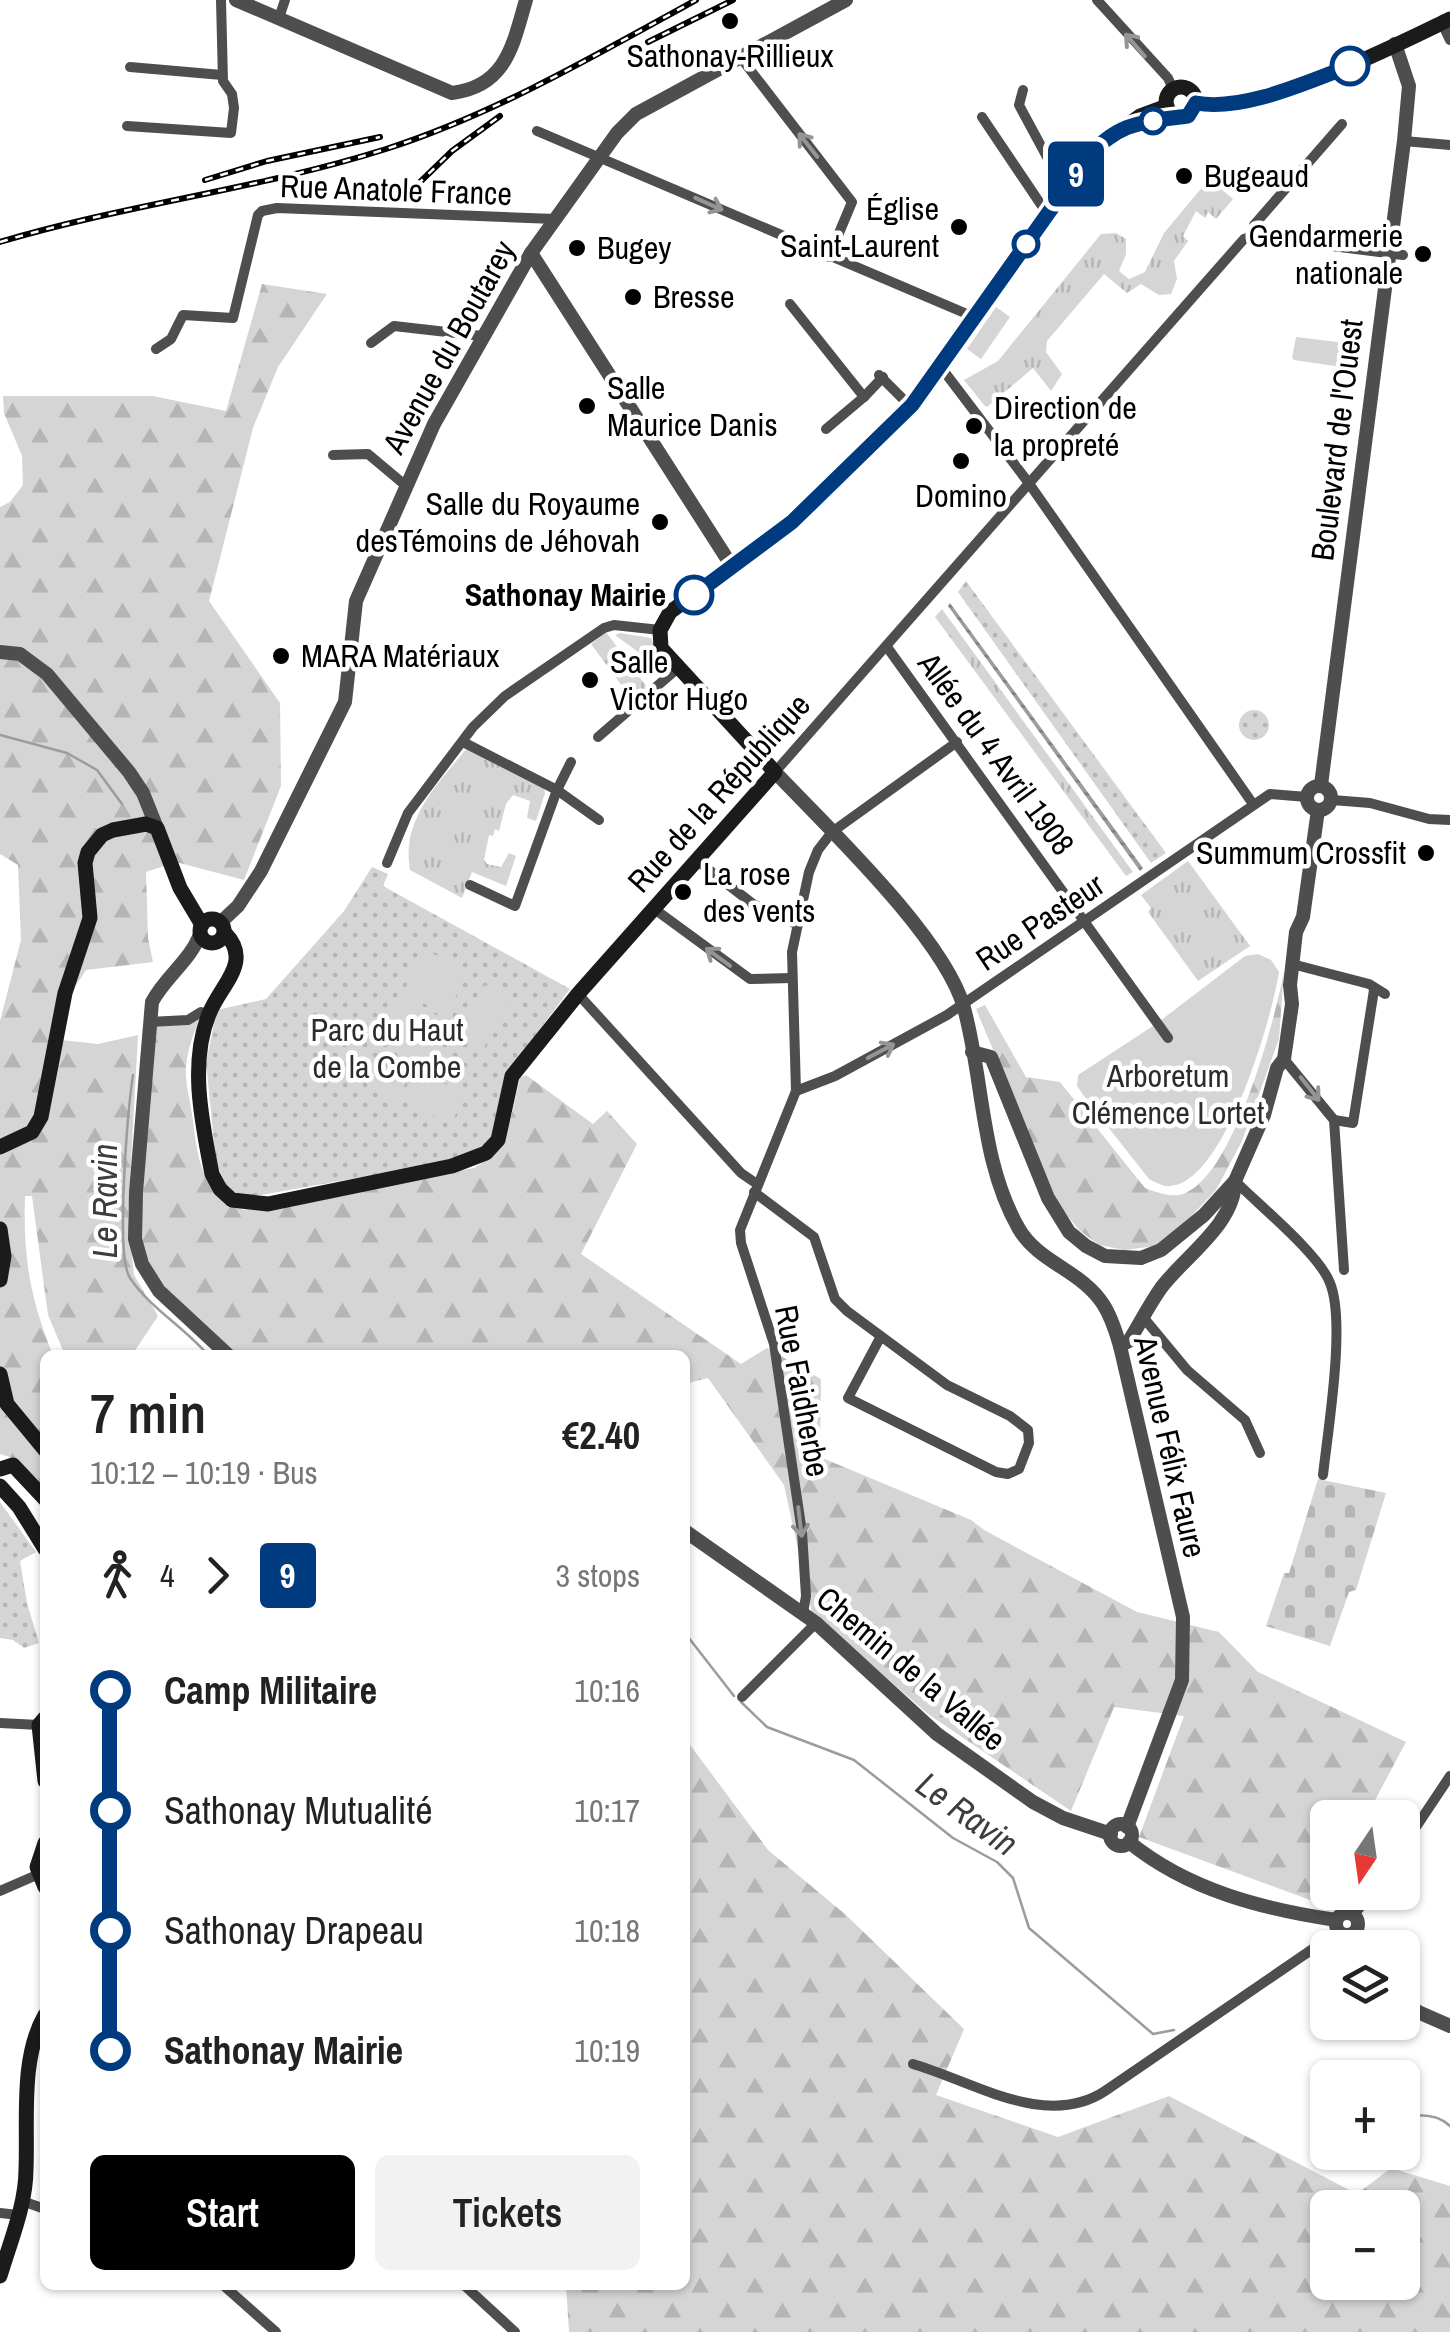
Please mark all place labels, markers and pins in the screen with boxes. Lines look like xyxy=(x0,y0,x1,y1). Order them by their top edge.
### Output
marker: Sathonay-Rillieux xyxy=(719,10,741,32)
place label: Sathonay-Rillieux xyxy=(626,34,834,77)
unlabelled marker xyxy=(1331,47,1369,85)
unlabelled marker xyxy=(1140,108,1166,134)
place label: Bugeaud xyxy=(1204,154,1309,197)
marker: Bugeaud xyxy=(1173,165,1195,187)
place label: Église Saint-Laurent xyxy=(780,187,939,267)
place label: Gendarmerie nationale xyxy=(1248,214,1403,294)
marker: Église Saint-Laurent xyxy=(948,216,970,238)
place label: Bugey xyxy=(597,226,671,269)
unlabelled marker xyxy=(1013,231,1039,257)
marker: Bugey xyxy=(566,237,588,259)
marker: Gendarmerie nationale xyxy=(1412,243,1434,265)
place label: Bresse xyxy=(653,275,735,318)
marker: Bresse xyxy=(622,286,644,308)
place label: Salle Maurice Danis xyxy=(607,366,778,446)
place label: Direction de la propreté xyxy=(994,386,1137,466)
marker: Salle Maurice Danis xyxy=(576,395,598,417)
marker: Direction de la propreté xyxy=(963,415,985,437)
marker: Domino xyxy=(950,450,972,472)
place label: Domino xyxy=(915,474,1007,517)
place label: Salle du Royaume desTémoins de Jéhovah xyxy=(356,482,640,562)
marker: Salle du Royaume desTémoins de Jéhovah xyxy=(649,511,671,533)
place label: Sathonay Mairie xyxy=(465,573,666,616)
marker: Sathonay Mairie xyxy=(675,576,713,614)
place label: MARA Matériaux xyxy=(301,634,499,677)
place label: Salle Victor Hugo xyxy=(610,640,748,720)
marker: MARA Matériaux xyxy=(270,645,292,667)
marker: Salle Victor Hugo xyxy=(579,669,601,691)
place label: Summum Crossfit xyxy=(1196,831,1406,874)
marker: Summum Crossfit xyxy=(1415,842,1437,864)
place label: La rose des vents xyxy=(703,852,815,932)
marker: La rose des vents xyxy=(672,881,694,903)

